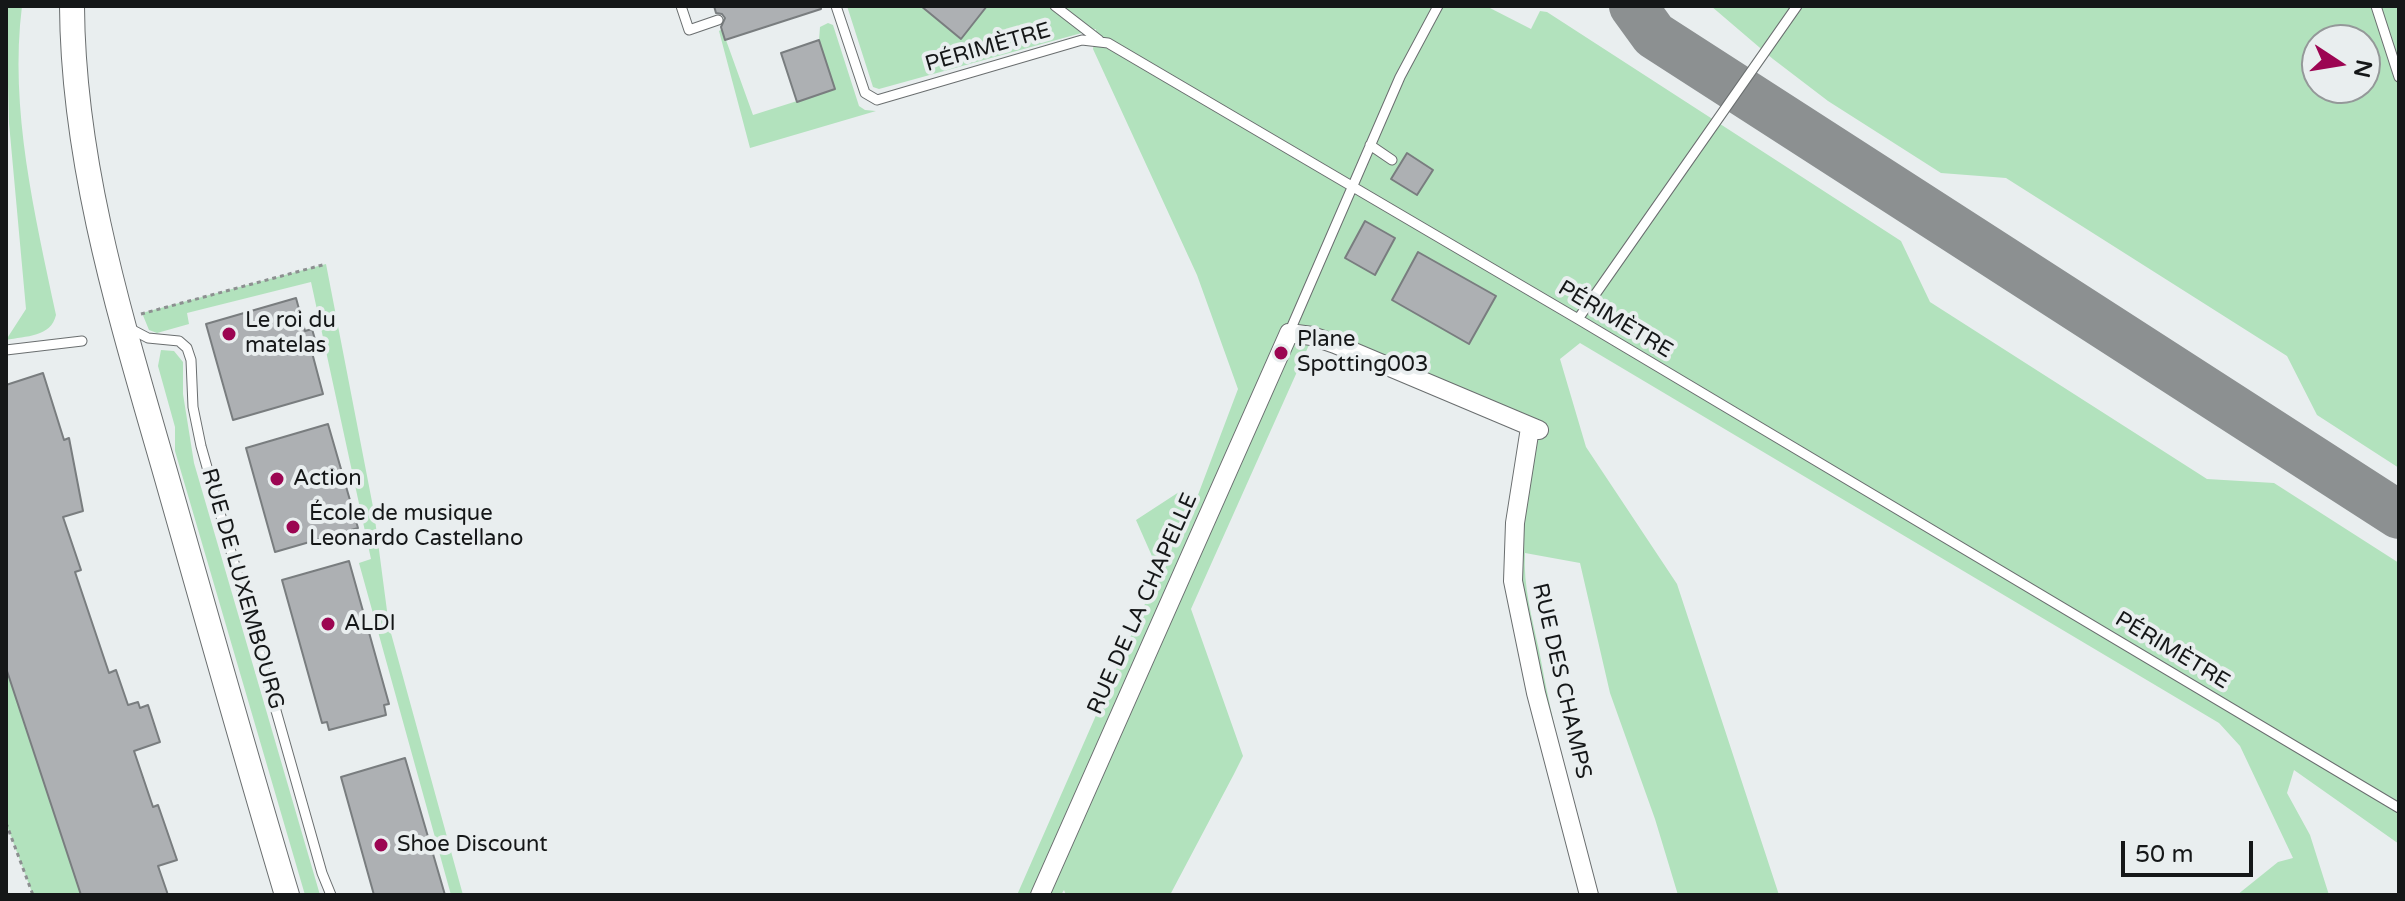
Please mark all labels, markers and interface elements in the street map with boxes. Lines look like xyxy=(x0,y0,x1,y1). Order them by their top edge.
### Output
street label: PÉRIMÈTRE xyxy=(922,18,1054,78)
north arrow xyxy=(2301,24,2381,104)
text: N xyxy=(2348,57,2377,80)
street label: PÉRIMÈTRE xyxy=(1553,275,1677,365)
place label: Le roi du matelas xyxy=(245,308,336,360)
marker: Le roi du matelas xyxy=(220,325,238,343)
place label: Plane Spotting003 xyxy=(1297,327,1429,378)
marker: Plane Spotting003 xyxy=(1272,344,1290,362)
street label: RUE DE LUXEMBOURG xyxy=(195,465,289,713)
place label: Action xyxy=(293,466,362,492)
marker: Action xyxy=(268,470,286,488)
street label: RUE DE LA CHAPELLE xyxy=(1082,489,1204,719)
place label: École de musique Leonardo Castellano xyxy=(309,501,523,552)
marker: École de musique Leonardo Castellano xyxy=(284,518,302,536)
street label: RUE DES CHAMPS xyxy=(1526,581,1596,781)
street label: PÉRIMÈTRE xyxy=(2110,606,2234,696)
place label: ALDI xyxy=(344,611,396,637)
marker: ALDI xyxy=(319,615,337,633)
scale bar xyxy=(2125,825,2257,875)
place label: Shoe Discount xyxy=(397,832,548,858)
marker: Shoe Discount xyxy=(372,836,390,854)
text: 50 m xyxy=(2135,840,2193,869)

